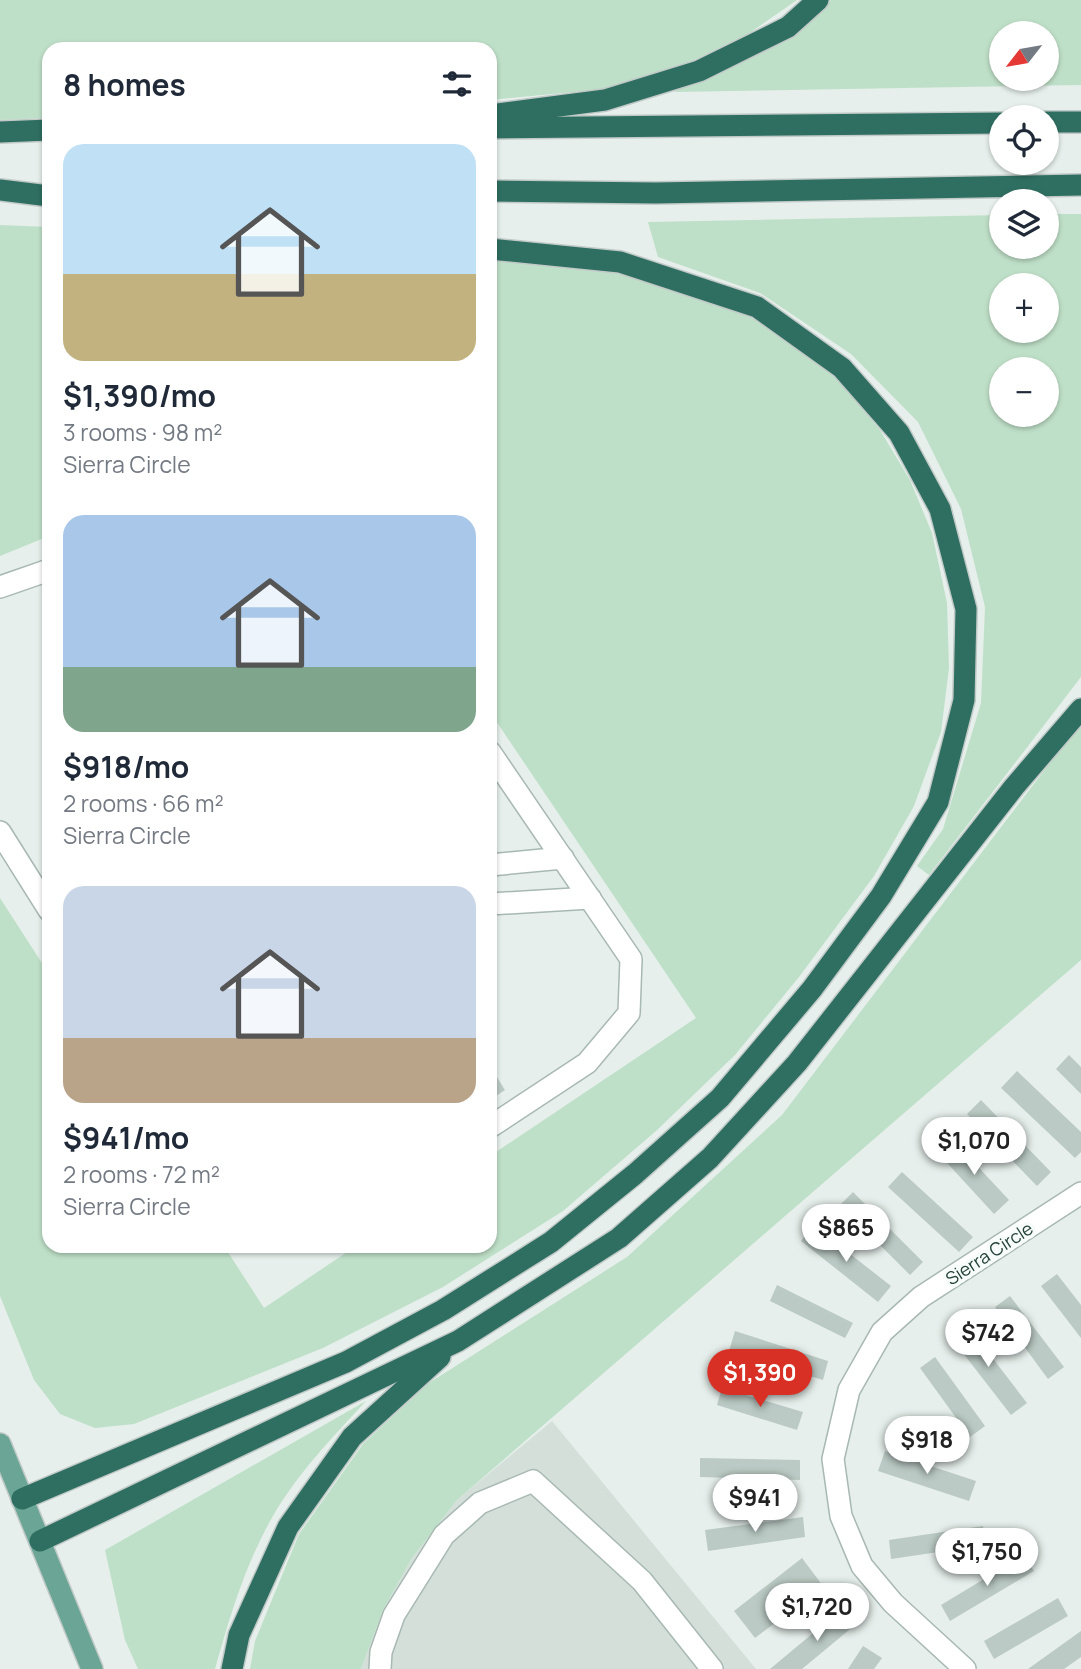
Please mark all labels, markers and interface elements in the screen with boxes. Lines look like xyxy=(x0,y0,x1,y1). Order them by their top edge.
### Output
north arrow xyxy=(989,21,1059,91)
map controls xyxy=(989,21,1059,427)
text: 8 homes xyxy=(63,64,186,105)
icon: filters xyxy=(438,65,476,103)
button: locate xyxy=(989,105,1059,175)
icon: home xyxy=(207,189,333,315)
button: layers xyxy=(989,189,1059,259)
button: + xyxy=(989,273,1059,343)
button: − xyxy=(989,357,1059,427)
text: $1,390/mo xyxy=(63,375,216,416)
text: 3 rooms · 98 m² xyxy=(63,416,223,448)
text: Sierra Circle xyxy=(63,448,191,480)
icon: home xyxy=(207,560,333,686)
text: $918/mo xyxy=(63,746,189,787)
text: 2 rooms · 66 m² xyxy=(63,787,224,819)
text: Sierra Circle xyxy=(63,819,191,851)
icon: home xyxy=(207,931,333,1057)
text: $941/mo xyxy=(63,1117,189,1158)
pin: $1,070 xyxy=(917,1118,1031,1177)
text: $1,070 xyxy=(937,1124,1011,1156)
text: 2 rooms · 72 m² xyxy=(63,1158,220,1190)
text: Sierra Circle xyxy=(63,1190,191,1222)
pin: $865 xyxy=(805,1204,887,1264)
text: $865 xyxy=(818,1211,874,1243)
street label: Sierra Circle xyxy=(941,1216,1037,1290)
pin: $742 xyxy=(947,1310,1029,1369)
text: $742 xyxy=(961,1316,1015,1348)
pin: $1,390 xyxy=(703,1350,817,1409)
text: $1,390 xyxy=(723,1356,797,1388)
pin: $918 xyxy=(886,1416,968,1476)
text: $918 xyxy=(901,1423,953,1455)
pin: $941 xyxy=(714,1474,796,1534)
text: $941 xyxy=(729,1481,781,1513)
pin: $1,750 xyxy=(930,1528,1044,1588)
text: $1,750 xyxy=(951,1535,1023,1567)
pin: $1,720 xyxy=(760,1584,874,1643)
text: $1,720 xyxy=(781,1590,853,1622)

